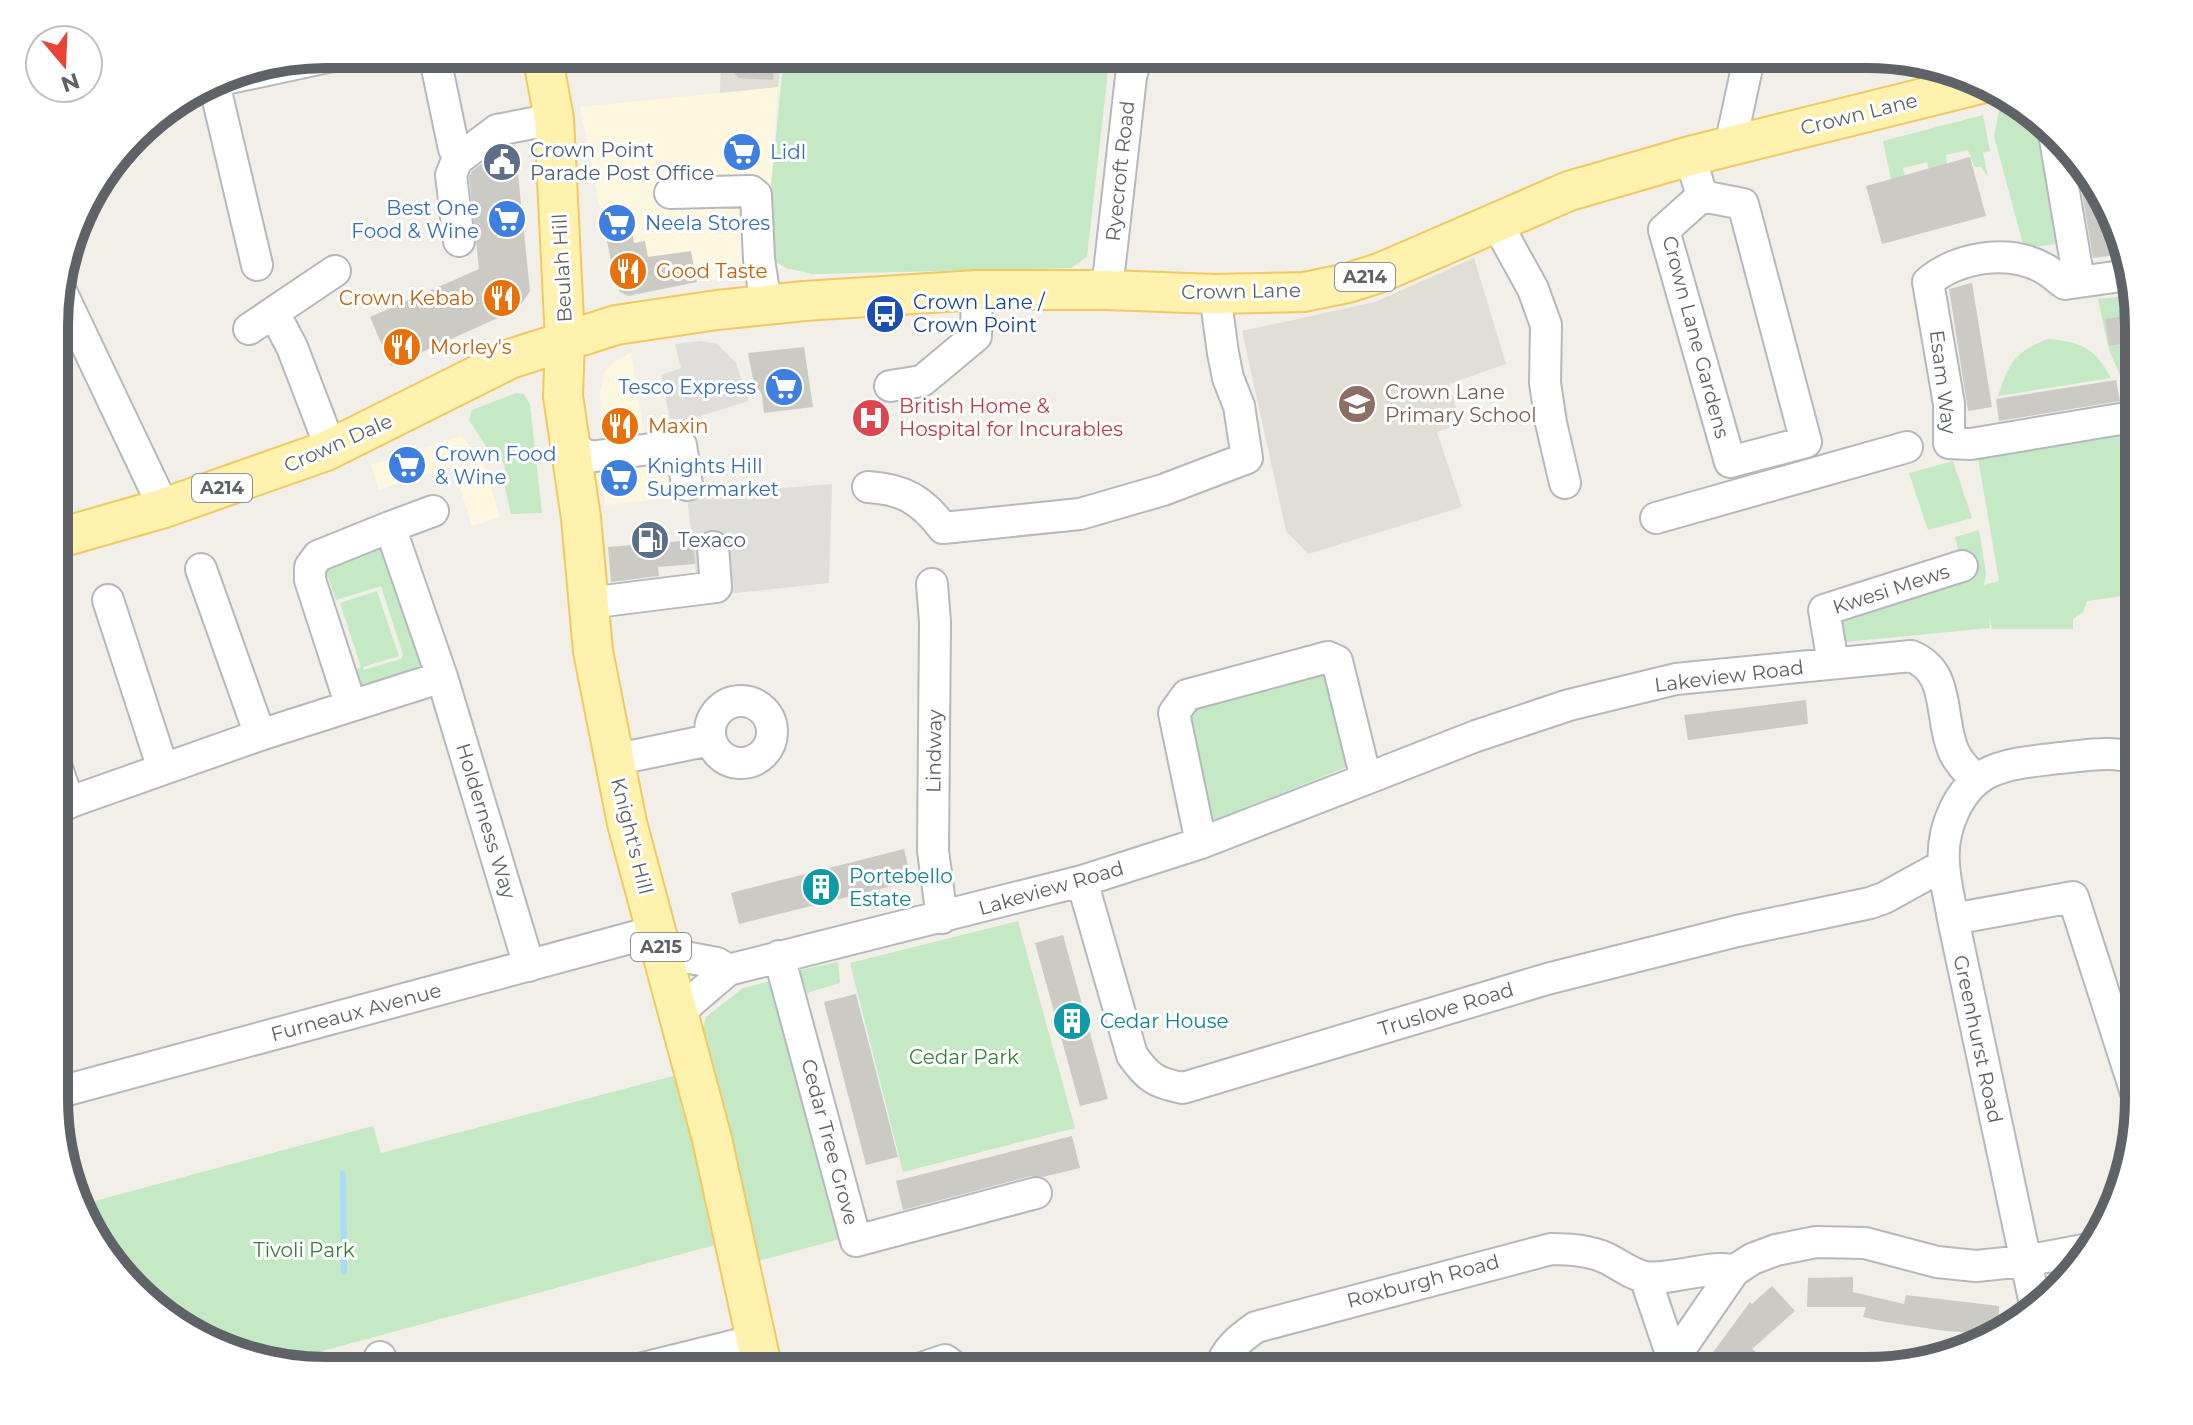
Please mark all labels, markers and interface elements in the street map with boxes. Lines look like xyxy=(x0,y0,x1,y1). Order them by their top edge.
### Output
north arrow xyxy=(24,24,104,104)
text: N xyxy=(58,67,83,98)
street label: Crown Lane xyxy=(1798,88,1920,140)
street label: Ryecroft Road xyxy=(1101,100,1139,242)
supermarket icon: Lidl xyxy=(721,131,763,173)
place label: Crown Point Parade Post Office xyxy=(530,138,714,185)
place label: Lidl xyxy=(770,140,806,164)
public building icon: Crown Point Parade Post Office xyxy=(481,141,523,183)
place label: Best One Food & Wine xyxy=(351,196,479,243)
supermarket icon: Best One Food & Wine xyxy=(486,198,528,240)
supermarket icon: Neela Stores xyxy=(596,202,638,244)
place label: Neela Stores xyxy=(645,211,770,235)
street label: Beulah Hill xyxy=(547,213,577,323)
street label: Crown Lane Gardens xyxy=(1657,233,1735,441)
restaurant icon: Good Taste xyxy=(607,250,649,292)
place label: Good Taste xyxy=(656,259,768,283)
road number: A214 xyxy=(1335,263,1395,291)
restaurant icon: Crown Kebab xyxy=(481,277,523,319)
street label: Crown Lane xyxy=(1181,278,1301,304)
place label: Crown Kebab xyxy=(339,286,474,310)
place label: Crown Lane / Crown Point xyxy=(913,290,1046,337)
bus stop icon: Crown Lane / Crown Point xyxy=(864,293,906,335)
restaurant icon: Morley's xyxy=(381,326,423,368)
street label: Esam Way xyxy=(1925,329,1961,436)
place label: Morley's xyxy=(430,335,512,359)
supermarket icon: Tesco Express xyxy=(763,366,805,408)
place label: Tesco Express xyxy=(618,375,756,399)
place label: Crown Lane Primary School xyxy=(1385,380,1537,427)
school or university icon: Crown Lane Primary School xyxy=(1336,383,1378,425)
place label: British Home & Hospital for Incurables xyxy=(899,394,1123,441)
hospital icon: British Home & Hospital for Incurables xyxy=(850,397,892,439)
restaurant icon: Maxin xyxy=(599,405,641,447)
street label: Crown Dale xyxy=(280,408,396,478)
place label: Maxin xyxy=(648,414,708,438)
place label: Crown Food & Wine xyxy=(435,442,556,489)
supermarket icon: Crown Food & Wine xyxy=(386,444,428,486)
place label: Knights Hill Supermarket xyxy=(647,454,779,501)
supermarket icon: Knights Hill Supermarket xyxy=(598,457,640,499)
road number: A214 xyxy=(192,474,252,502)
fuel station icon: Texaco xyxy=(629,519,671,561)
place label: Texaco xyxy=(678,528,746,552)
street label: Kwesi Mews xyxy=(1830,559,1953,619)
street label: Lakeview Road xyxy=(1653,655,1805,697)
street label: Lindway xyxy=(921,709,947,793)
street label: Holderness Way xyxy=(451,740,521,902)
street label: Knight's Hill xyxy=(606,775,658,897)
street label: Lakeview Road xyxy=(975,856,1127,920)
place label: Portebello Estate xyxy=(849,864,953,911)
building icon: Portebello Estate xyxy=(800,866,842,908)
road number: A215 xyxy=(631,933,691,961)
street label: Greenhurst Road xyxy=(1948,953,2008,1125)
street label: Truslove Road xyxy=(1375,977,1517,1041)
street label: Furneaux Avenue xyxy=(268,978,444,1046)
building icon: Cedar House xyxy=(1051,1000,1093,1042)
place label: Cedar House xyxy=(1100,1009,1229,1033)
park label: Cedar Park xyxy=(909,1045,1019,1069)
street label: Cedar Tree Grove xyxy=(796,1056,864,1228)
park label: Tivoli Park xyxy=(253,1238,355,1262)
street label: Roxburgh Road xyxy=(1344,1249,1502,1313)

